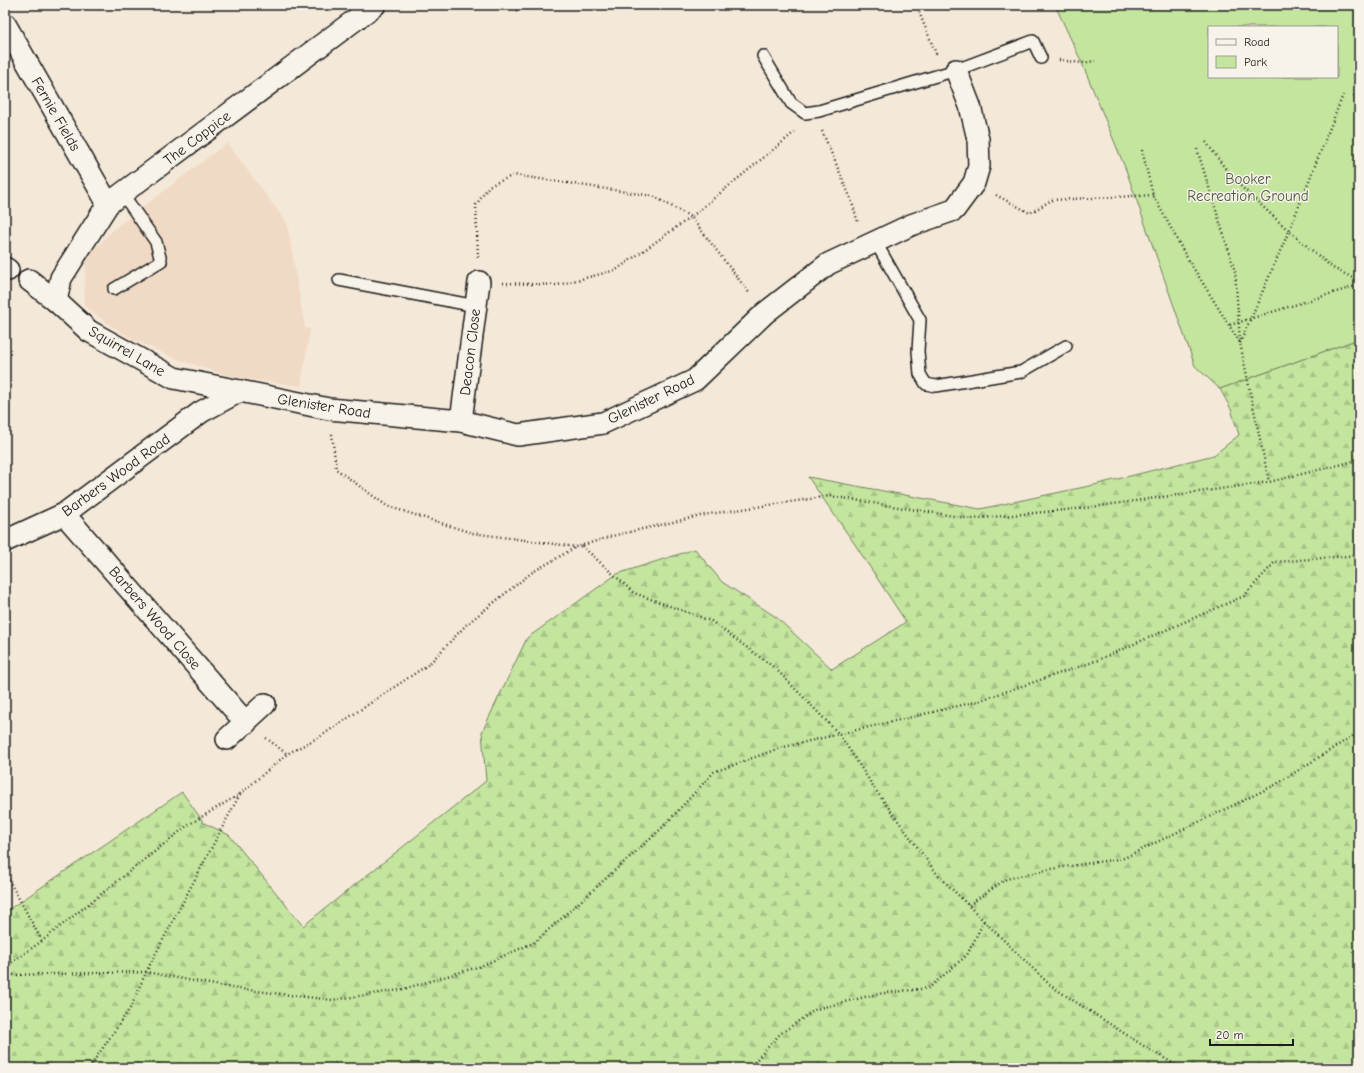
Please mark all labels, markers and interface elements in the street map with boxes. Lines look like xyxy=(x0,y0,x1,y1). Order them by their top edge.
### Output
legend xyxy=(1208,26,1338,78)
text: Road xyxy=(1244,35,1270,49)
text: Park xyxy=(1244,55,1267,69)
street label: Fernie Fields xyxy=(28,74,84,154)
street label: The Coppice xyxy=(160,107,235,169)
park label: Booker Recreation Ground xyxy=(1187,170,1309,205)
street label: Deacon Close xyxy=(456,307,484,396)
street label: Squirrel Lane xyxy=(86,322,169,380)
street label: Glenister Road xyxy=(605,370,697,428)
street label: Glenister Road xyxy=(276,390,372,422)
street label: Barbers Wood Road xyxy=(58,430,174,520)
street label: Barbers Wood Close xyxy=(105,563,205,674)
scale bar xyxy=(1210,1021,1293,1047)
text: 20 m xyxy=(1216,1028,1244,1042)

